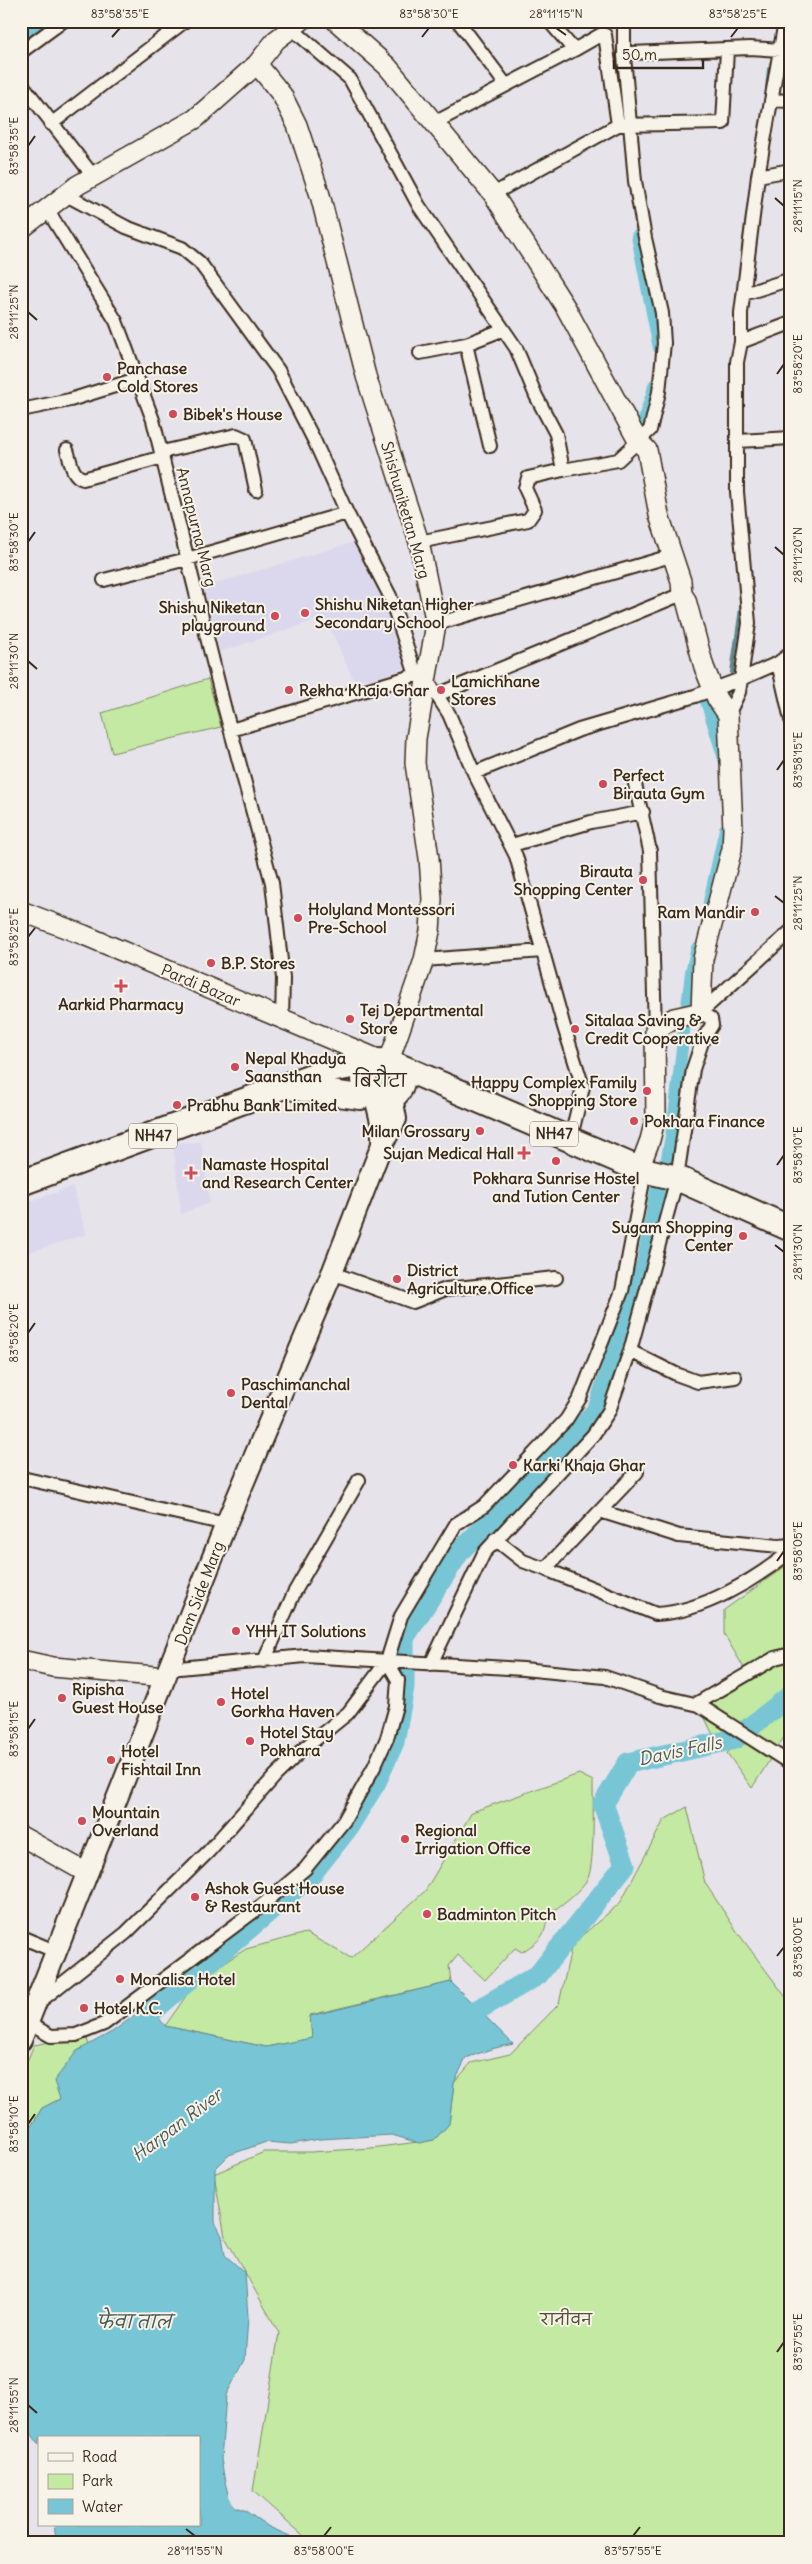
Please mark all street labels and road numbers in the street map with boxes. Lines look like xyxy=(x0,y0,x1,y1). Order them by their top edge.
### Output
street label: Shishuniketan Marg xyxy=(377,439,435,581)
street label: Annapurna Marg xyxy=(172,465,222,589)
street label: Pardi Bazar xyxy=(158,959,244,1011)
road number: NH47 xyxy=(530,1122,578,1146)
road number: NH47 xyxy=(129,1124,177,1148)
street label: Dam Side Marg xyxy=(170,1538,228,1648)

